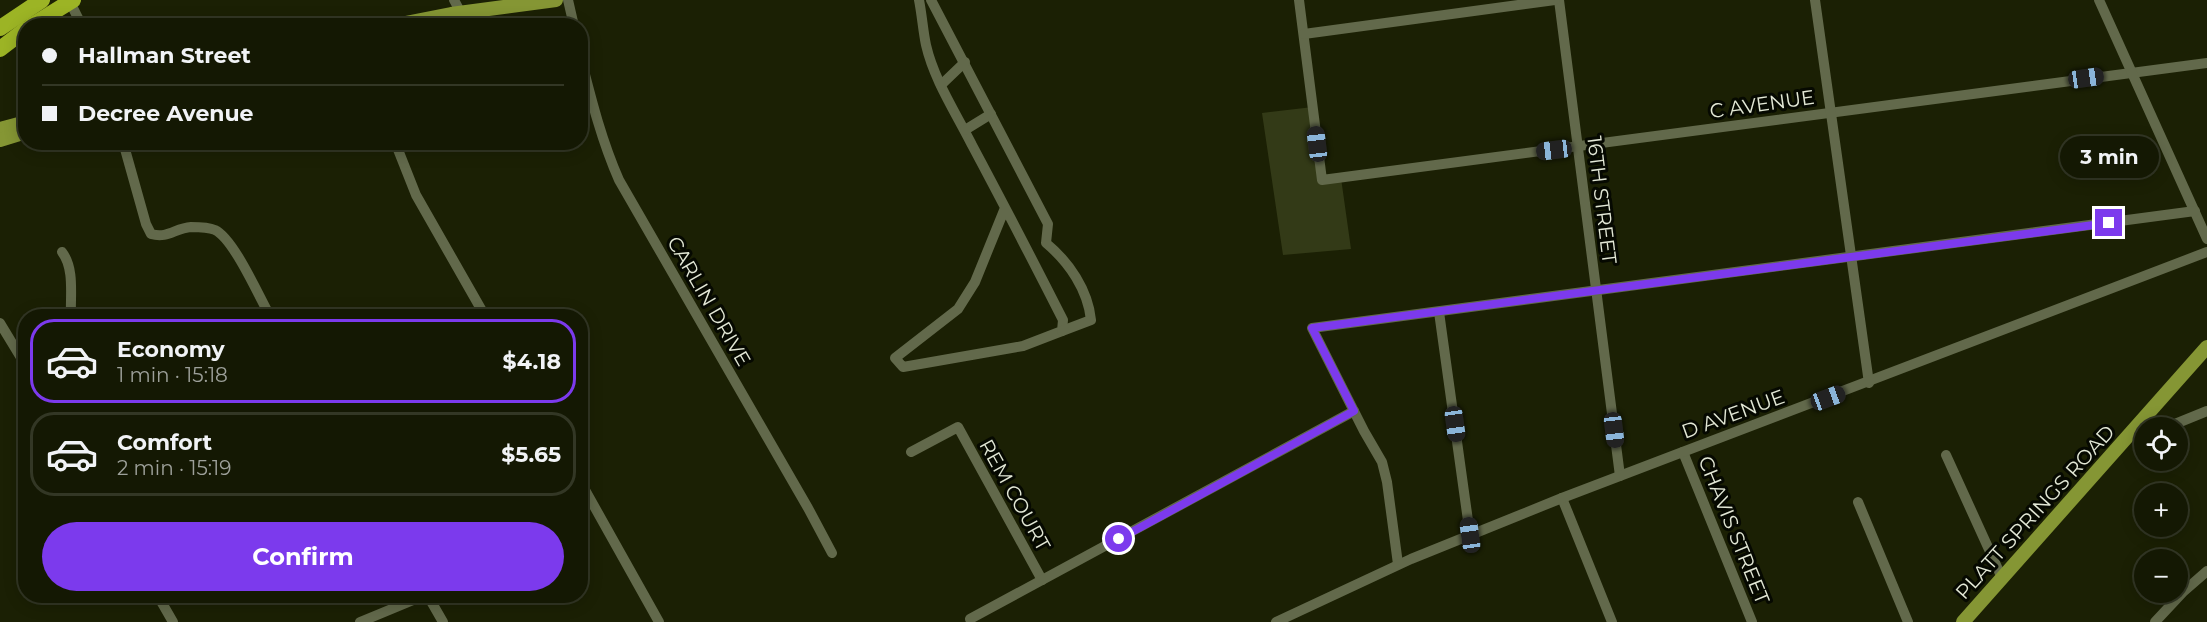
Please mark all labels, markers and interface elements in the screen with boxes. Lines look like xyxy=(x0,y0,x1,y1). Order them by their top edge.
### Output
text: Hallman Street xyxy=(78,42,251,69)
car xyxy=(2067,67,2105,89)
street label: C AVENUE xyxy=(1708,85,1816,123)
text: Decree Avenue xyxy=(78,100,253,127)
car xyxy=(1306,125,1328,163)
street label: 16TH STREET xyxy=(1582,135,1622,266)
callout: 3 min xyxy=(2060,136,2158,178)
car xyxy=(1535,139,1573,161)
text: 3 min xyxy=(2080,145,2139,169)
route end xyxy=(2095,209,2122,236)
street label: CARLIN DRIVE xyxy=(662,232,756,370)
icon: car xyxy=(45,334,99,388)
text: Economy xyxy=(117,336,225,363)
text: $4.18 xyxy=(503,348,561,375)
text: 1 min · 15:18 xyxy=(117,363,228,387)
car xyxy=(1808,383,1848,413)
street label: D AVENUE xyxy=(1678,384,1788,444)
car xyxy=(1444,405,1466,443)
car xyxy=(1603,411,1625,449)
map controls xyxy=(2134,417,2188,603)
button: locate xyxy=(2134,417,2188,471)
street label: PLATT SPRINGS ROAD xyxy=(1950,420,2120,604)
icon: car xyxy=(45,427,99,481)
text: Comfort xyxy=(117,429,212,456)
street label: REM COURT xyxy=(974,435,1056,556)
text: $5.65 xyxy=(501,441,561,468)
street label: CHAVIS STREET xyxy=(1693,452,1775,608)
text: 2 min · 15:19 xyxy=(117,456,231,480)
button: + xyxy=(2134,483,2188,537)
car xyxy=(1459,516,1481,554)
button: Confirm xyxy=(42,522,564,591)
route start xyxy=(1105,525,1132,552)
button: − xyxy=(2134,549,2188,603)

